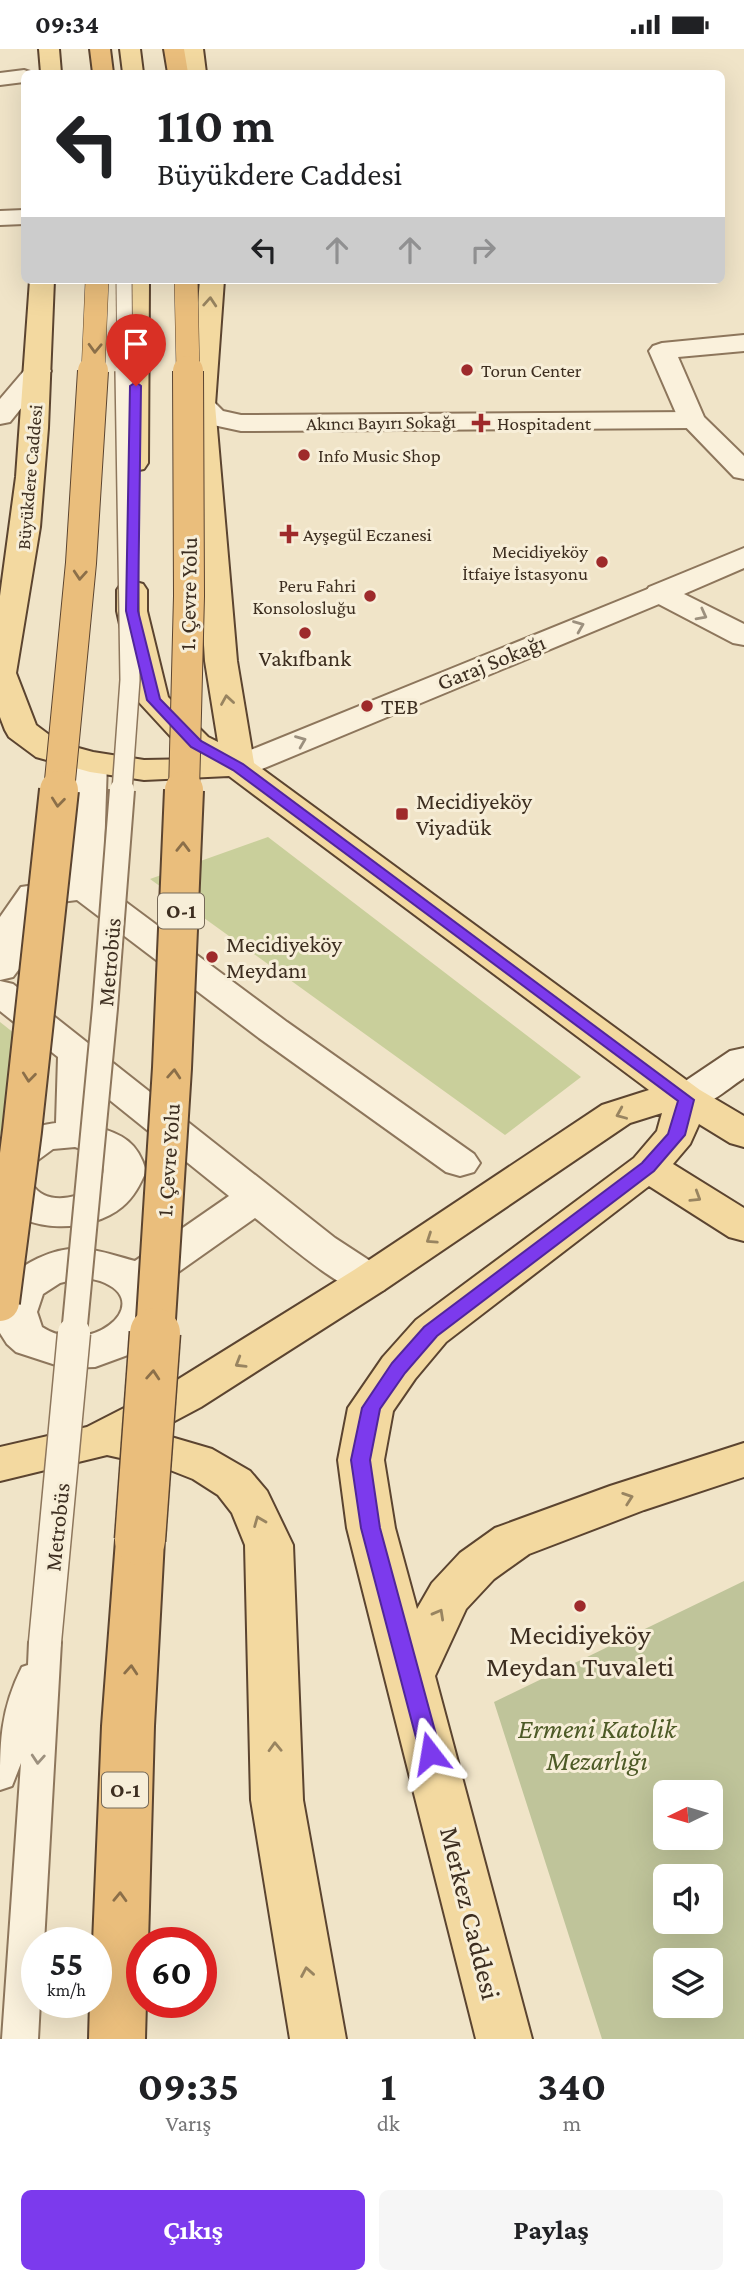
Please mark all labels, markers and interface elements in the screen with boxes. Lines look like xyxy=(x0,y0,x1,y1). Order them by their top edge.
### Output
text: 09:34 xyxy=(35,10,99,39)
icon: left xyxy=(42,98,133,189)
text: 110 m xyxy=(157,98,274,153)
text: Büyükdere Caddesi xyxy=(157,156,402,192)
icon: left xyxy=(245,231,283,269)
icon: ahead xyxy=(318,231,356,269)
icon: ahead xyxy=(391,231,429,269)
icon: right xyxy=(464,231,502,269)
one-way arrow xyxy=(202,296,217,307)
pin xyxy=(106,314,166,386)
icon: arrive xyxy=(117,325,155,363)
one-way arrow xyxy=(88,343,103,354)
place label: Torun Center xyxy=(481,360,582,381)
marker: Torun Center xyxy=(459,362,475,378)
street label: Büyükdere Caddesi xyxy=(13,404,46,550)
street label: Akıncı Bayırı Sokağı xyxy=(306,411,456,434)
marker: Hospitadent xyxy=(471,413,491,433)
place label: Hospitadent xyxy=(497,413,592,434)
place label: Info Music Shop xyxy=(318,445,441,466)
marker: Info Music Shop xyxy=(296,447,312,463)
place label: Ayşegül Eczanesi xyxy=(303,524,432,545)
marker: Ayşegül Eczanesi xyxy=(281,526,297,542)
street label: 1. Çevre Yolu xyxy=(174,537,202,651)
place label: Mecidiyeköy İtfaiye İstasyonu xyxy=(462,541,588,584)
marker: Mecidiyeköy İtfaiye İstasyonu xyxy=(594,554,610,570)
one-way arrow xyxy=(73,570,88,581)
place label: Peru Fahri Konsolosluğu xyxy=(253,575,356,618)
marker: Peru Fahri Konsolosluğu xyxy=(362,588,378,604)
one-way arrow xyxy=(695,606,707,620)
one-way arrow xyxy=(572,621,584,635)
marker: Vakıfbank xyxy=(297,625,313,641)
street label: Garaj Sokağı xyxy=(433,629,549,695)
place label: Vakıfbank xyxy=(259,645,351,671)
place label: TEB xyxy=(381,693,419,719)
one-way arrow xyxy=(220,694,235,706)
marker: TEB xyxy=(359,698,375,714)
one-way arrow xyxy=(293,735,306,749)
place label: Mecidiyeköy Viyadük xyxy=(416,788,533,840)
one-way arrow xyxy=(51,796,66,807)
marker: Mecidiyeköy Viyadük xyxy=(394,806,410,822)
one-way arrow xyxy=(175,841,190,852)
road number: O-1 xyxy=(158,893,204,929)
street label: Metrobüs xyxy=(92,917,126,1007)
place label: Mecidiyeköy Meydanı xyxy=(226,931,343,983)
marker: Mecidiyeköy Meydanı xyxy=(204,949,220,965)
one-way arrow xyxy=(166,1069,181,1080)
one-way arrow xyxy=(21,1071,36,1082)
street label: 1. Çevre Yolu xyxy=(151,1102,185,1218)
one-way arrow xyxy=(615,1105,627,1119)
one-way arrow xyxy=(688,1189,701,1202)
one-way arrow xyxy=(426,1231,439,1244)
one-way arrow xyxy=(235,1355,248,1368)
one-way arrow xyxy=(145,1369,160,1380)
street label: Metrobüs xyxy=(39,1481,75,1573)
one-way arrow xyxy=(621,1492,633,1506)
one-way arrow xyxy=(254,1516,268,1528)
marker: Mecidiyeköy Meydan Tuvaleti xyxy=(572,1598,588,1614)
one-way arrow xyxy=(431,1608,444,1621)
place label: Mecidiyeköy Meydan Tuvaleti xyxy=(486,1619,674,1682)
one-way arrow xyxy=(124,1664,139,1675)
park label: Ermeni Katolik Mezarlığı xyxy=(518,1713,678,1776)
position arrow xyxy=(393,1716,467,1790)
one-way arrow xyxy=(268,1741,283,1752)
one-way arrow xyxy=(30,1754,45,1765)
road number: O-1 xyxy=(102,1773,148,1807)
north arrow xyxy=(653,1780,723,1850)
map controls xyxy=(653,1780,723,2018)
street label: Merkez Caddesi xyxy=(434,1823,507,2003)
button: sound xyxy=(653,1864,723,1934)
one-way arrow xyxy=(113,1892,128,1903)
speed limit sign: 60 xyxy=(126,1927,217,2018)
text: 55 xyxy=(50,1944,83,1983)
button: layers xyxy=(653,1948,723,2018)
one-way arrow xyxy=(300,1966,315,1978)
text: km/h xyxy=(47,1980,86,2000)
text: 09:35 xyxy=(138,2062,239,2109)
text: 1 xyxy=(380,2062,396,2109)
text: 340 xyxy=(538,2062,606,2109)
text: Varış xyxy=(165,2110,211,2136)
text: dk xyxy=(377,2110,400,2136)
text: m xyxy=(563,2110,581,2136)
button: Çıkış xyxy=(21,2190,365,2270)
button: Paylaş xyxy=(379,2190,723,2270)

